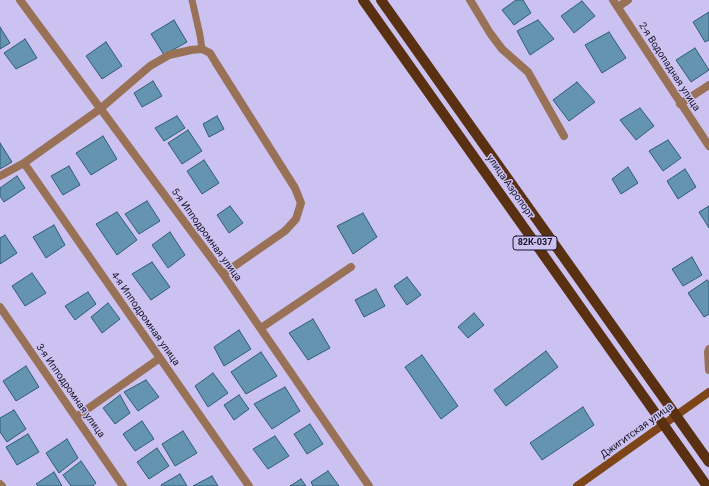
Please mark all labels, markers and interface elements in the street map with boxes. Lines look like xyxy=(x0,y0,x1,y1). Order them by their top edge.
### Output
street label: 2-я Водопадная улица xyxy=(636,20,702,114)
street label: улица Аэропорт xyxy=(484,153,536,221)
street label: 5-я Ипподромная улица xyxy=(168,186,244,284)
road number: 82К-037 xyxy=(513,236,557,250)
street label: 4-я Ипподромная улица xyxy=(108,270,182,368)
street label: 3-я Ипподромная улица xyxy=(33,342,107,440)
street label: Джигитская улица xyxy=(598,401,676,461)

